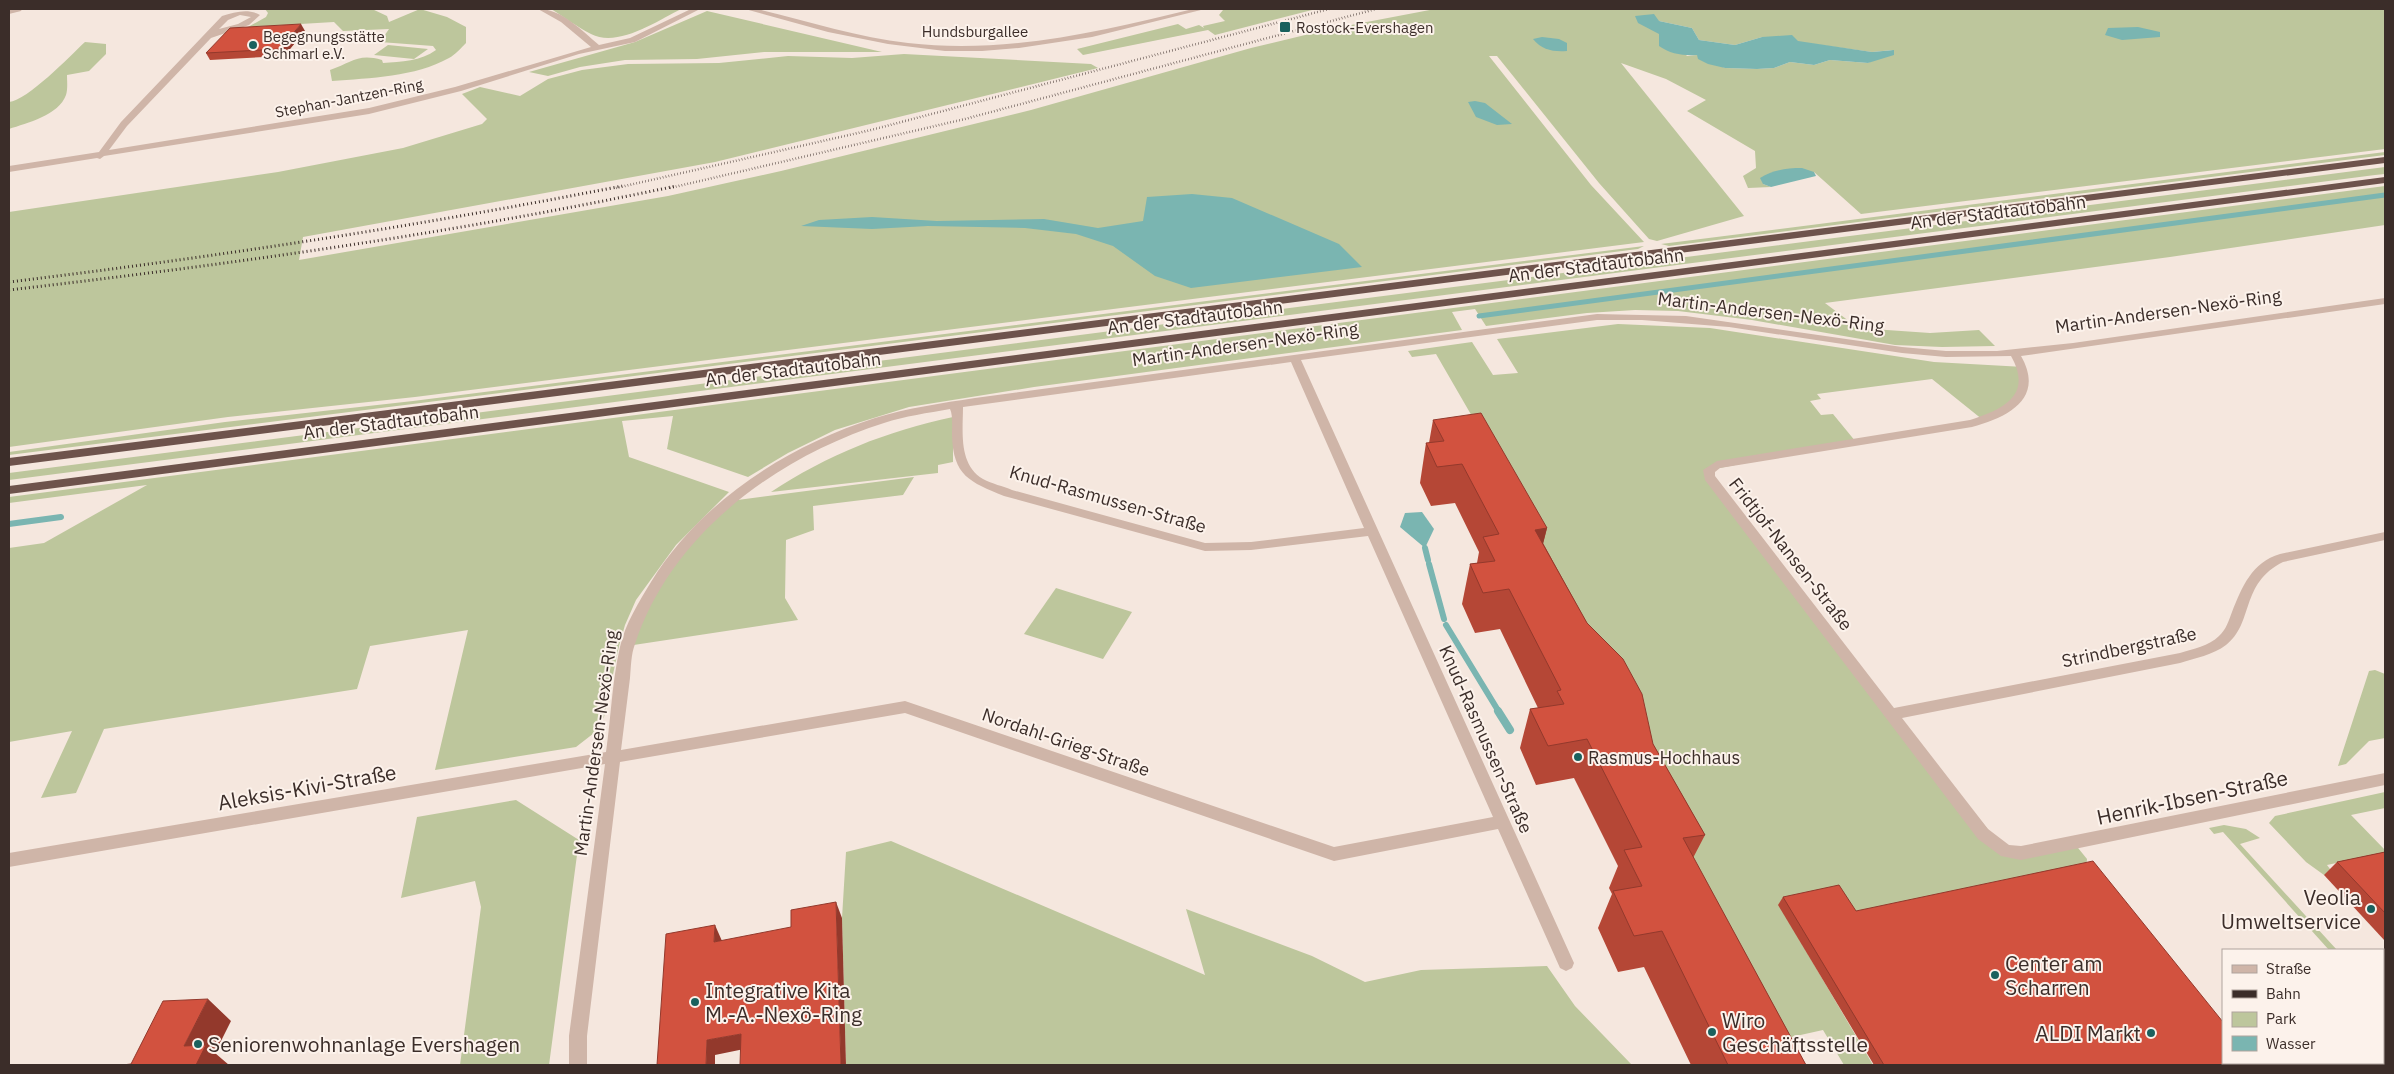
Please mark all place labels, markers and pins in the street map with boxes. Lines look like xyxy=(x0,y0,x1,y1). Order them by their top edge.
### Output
place label: Rostock-Evershagen xyxy=(1296,18,1434,37)
marker: Rostock-Evershagen xyxy=(1278,20,1292,34)
place label: Begegnungsstätte Schmarl e.V. xyxy=(263,27,385,63)
marker: Begegnungsstätte Schmarl e.V. xyxy=(247,39,259,51)
place label: Rasmus-Hochhaus xyxy=(1588,746,1740,769)
marker: Rasmus-Hochhaus xyxy=(1572,751,1584,763)
place label: Veolia Umweltservice xyxy=(2221,883,2361,935)
marker: Veolia Umweltservice xyxy=(2365,903,2377,915)
place label: Center am Scharren xyxy=(2005,949,2103,1001)
marker: Center am Scharren xyxy=(1989,969,2001,981)
place label: Integrative Kita M.-A.-Nexö-Ring xyxy=(705,976,862,1028)
marker: Integrative Kita M.-A.-Nexö-Ring xyxy=(689,996,701,1008)
place label: Wiro Geschäftsstelle xyxy=(1722,1006,1868,1058)
place label: ALDI Markt xyxy=(2035,1019,2141,1047)
marker: Wiro Geschäftsstelle xyxy=(1706,1026,1718,1038)
marker: ALDI Markt xyxy=(2145,1027,2157,1039)
place label: Seniorenwohnanlage Evershagen xyxy=(208,1030,520,1058)
marker: Seniorenwohnanlage Evershagen xyxy=(192,1038,204,1050)

